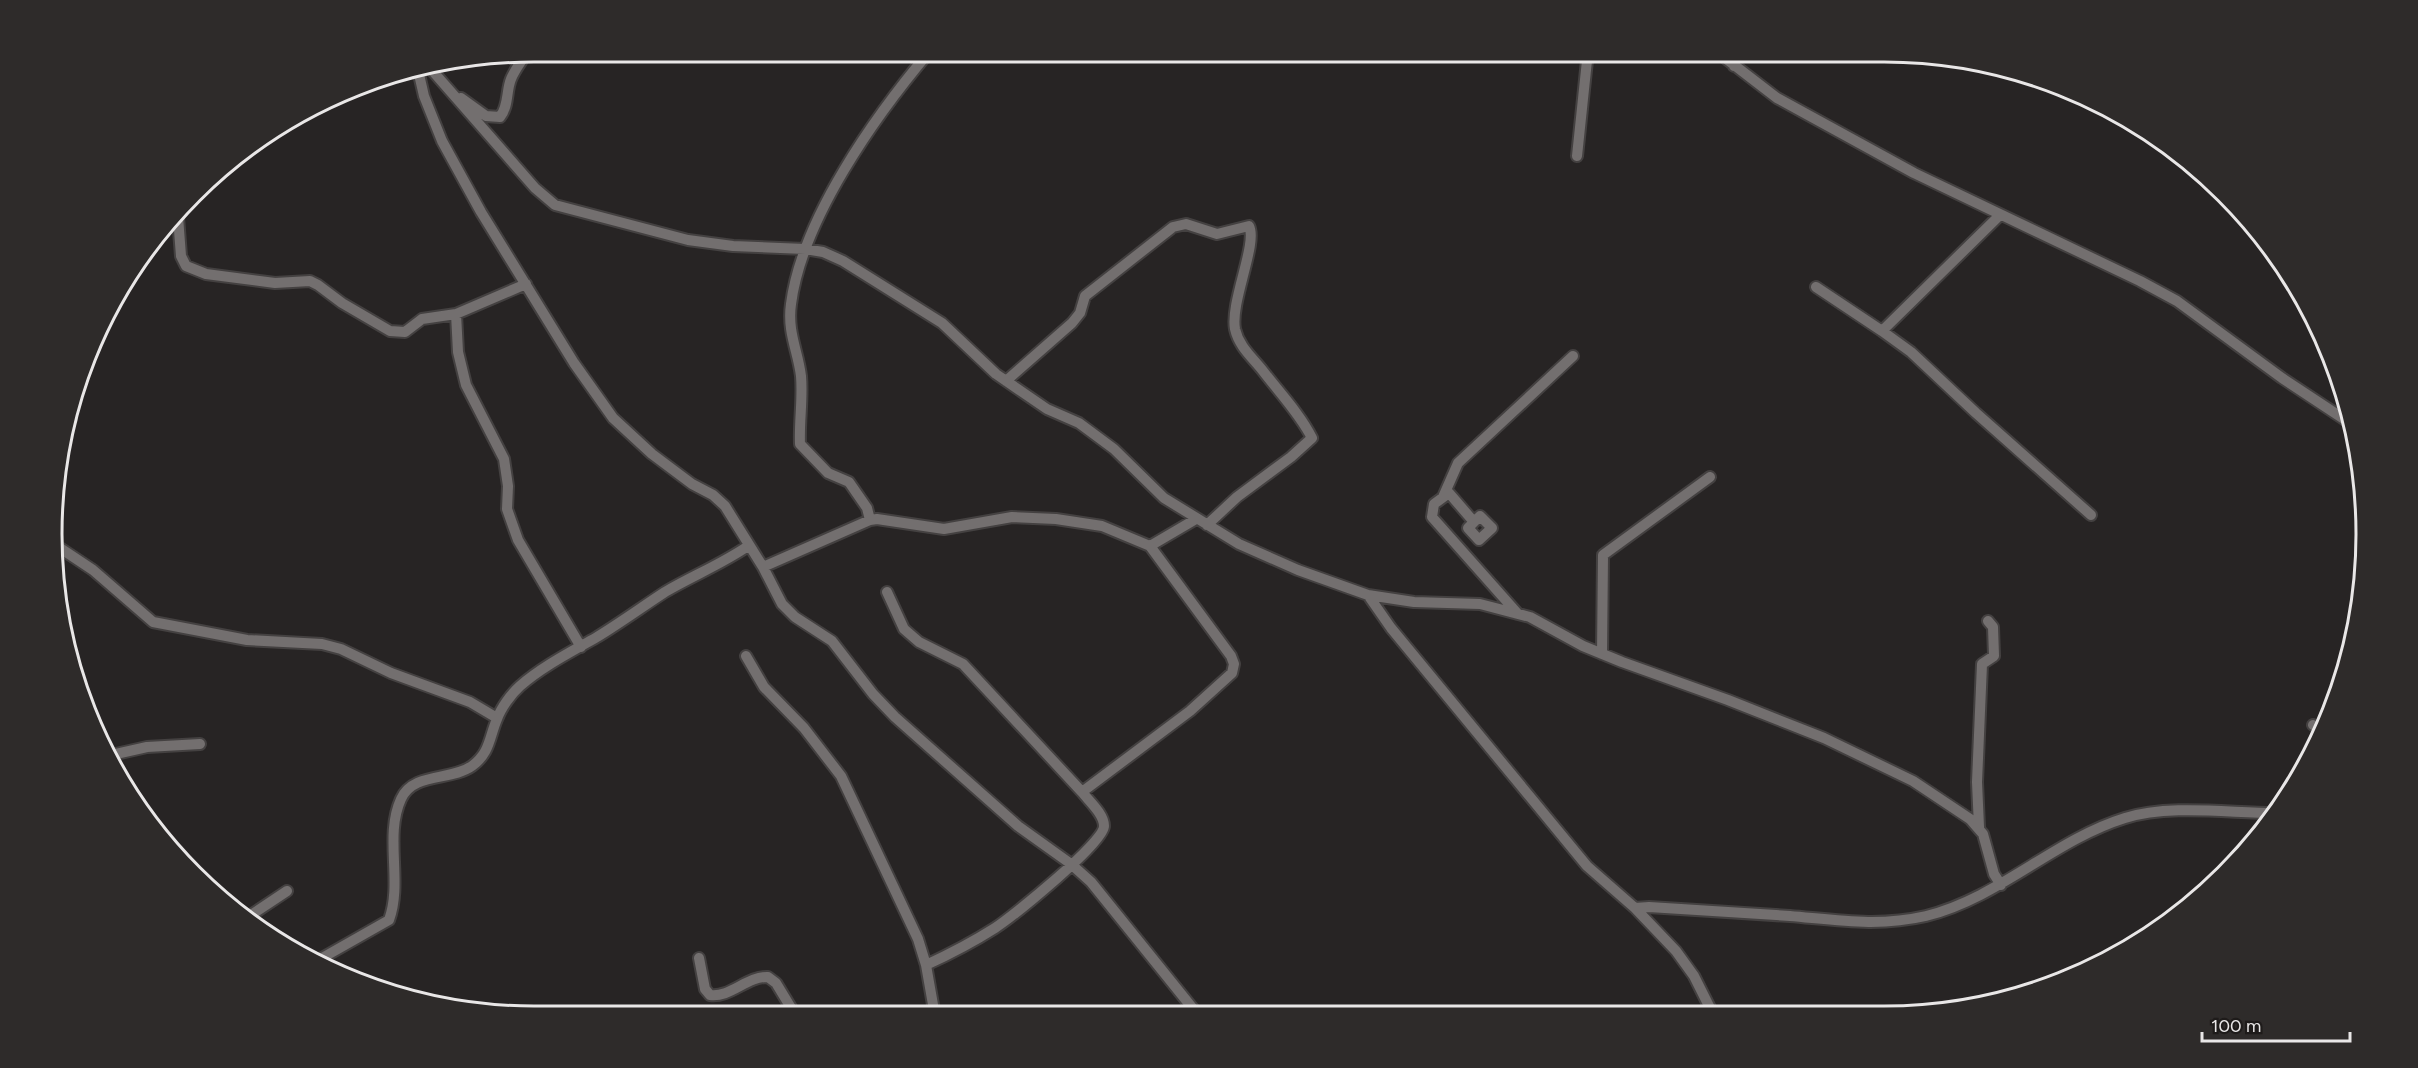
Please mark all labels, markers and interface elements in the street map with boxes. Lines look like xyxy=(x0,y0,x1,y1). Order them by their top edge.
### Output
scale bar xyxy=(2202,1005,2350,1043)
text: 100 m xyxy=(2211,1015,2261,1037)

